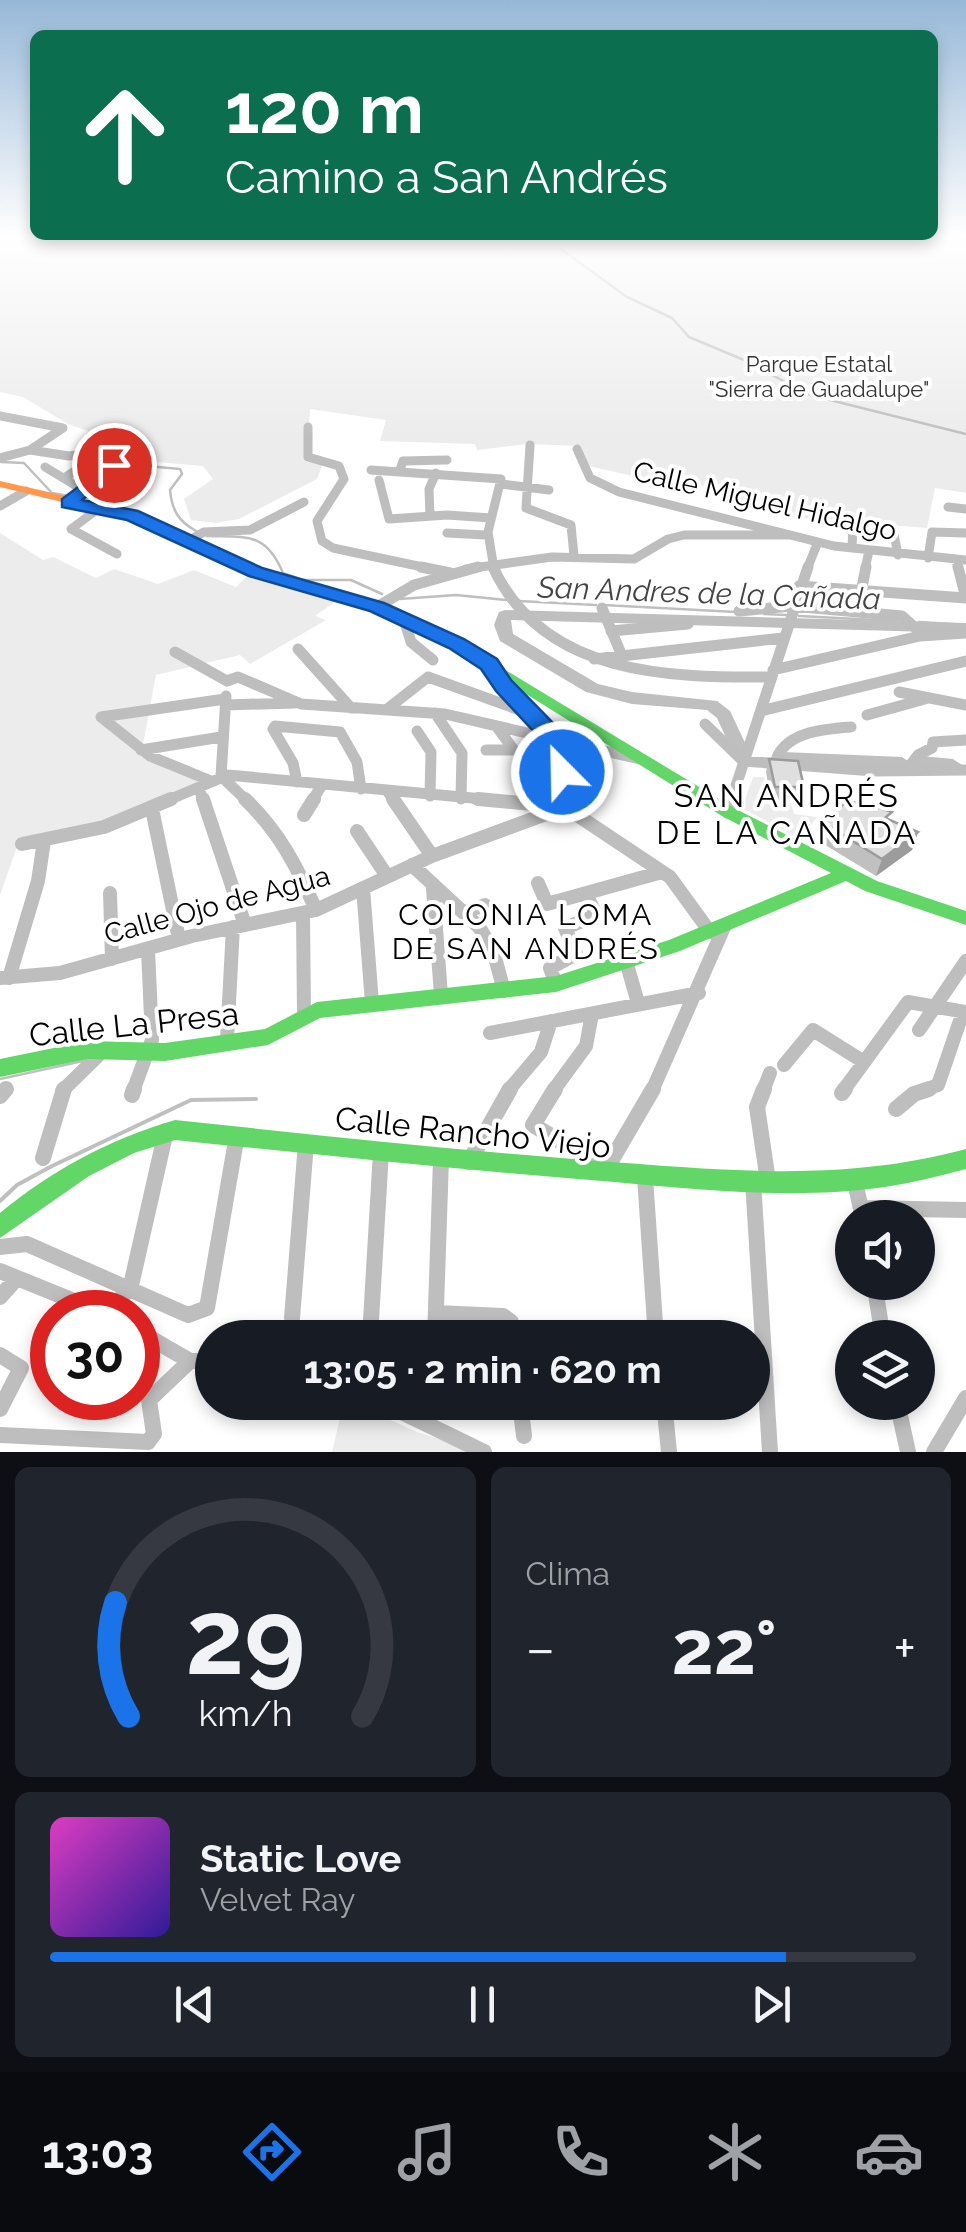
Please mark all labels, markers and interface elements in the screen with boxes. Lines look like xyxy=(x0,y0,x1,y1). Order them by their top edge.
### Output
text: 120 m xyxy=(225,67,424,149)
icon: ahead xyxy=(60,70,190,200)
text: Camino a San Andrés xyxy=(225,151,668,204)
park label: Parque Estatal "Sierra de Guadalupe" xyxy=(709,351,929,402)
pin xyxy=(72,423,157,508)
icon: arrive xyxy=(87,438,142,493)
street label: Calle Miguel Hidalgo xyxy=(630,455,900,547)
water label: San Andres de la Cañada xyxy=(536,569,881,616)
position arrow xyxy=(510,720,614,824)
district label: SAN ANDRÉS DE LA CAÑADA xyxy=(656,777,918,851)
street label: Calle Ojo de Agua xyxy=(101,859,333,951)
district label: COLONIA LOMA DE SAN ANDRÉS xyxy=(392,897,660,966)
street label: Calle La Presa xyxy=(27,995,241,1053)
street label: Calle Rancho Viejo xyxy=(334,1099,612,1165)
map controls xyxy=(835,1200,935,1420)
button: sound xyxy=(835,1200,935,1300)
speed limit sign: 30 xyxy=(30,1290,160,1420)
button: layers xyxy=(835,1320,935,1420)
text: 13:05 · 2 min · 620 m xyxy=(303,1347,662,1392)
text: Clima xyxy=(526,1555,610,1592)
text: 29 xyxy=(185,1576,305,1698)
text: 22° xyxy=(671,1603,777,1692)
text: − xyxy=(526,1616,555,1681)
text: + xyxy=(893,1616,916,1681)
text: km/h xyxy=(198,1692,292,1734)
text: Static Love xyxy=(200,1836,401,1881)
text: Velvet Ray xyxy=(200,1881,355,1918)
icon: previous xyxy=(167,1977,222,2032)
icon: pause xyxy=(455,1977,510,2032)
icon: next xyxy=(744,1977,799,2032)
icon: directions xyxy=(237,2117,307,2187)
icon: music xyxy=(392,2117,462,2187)
icon: phone xyxy=(546,2117,616,2187)
icon: climate xyxy=(700,2117,770,2187)
icon: car xyxy=(854,2117,924,2187)
text: 13:03 xyxy=(42,2126,153,2179)

